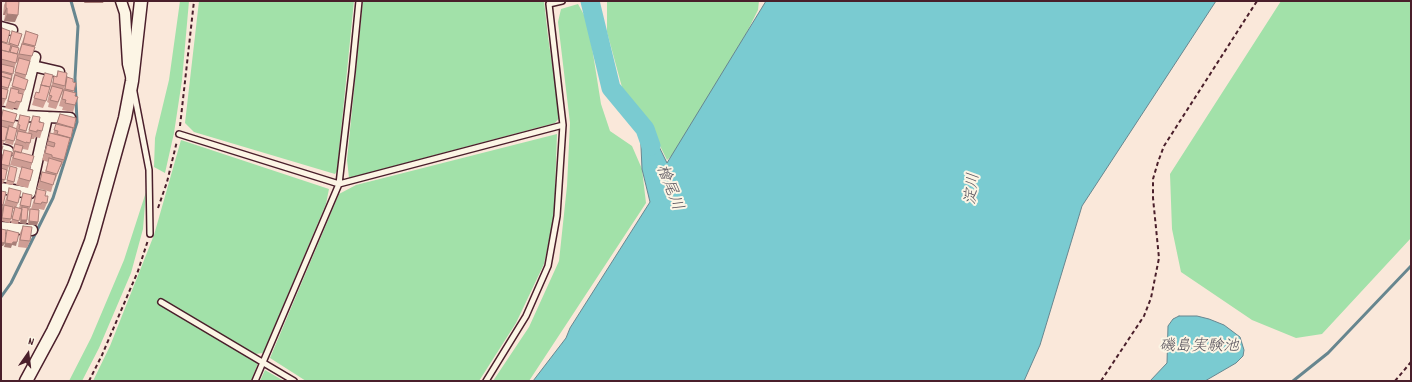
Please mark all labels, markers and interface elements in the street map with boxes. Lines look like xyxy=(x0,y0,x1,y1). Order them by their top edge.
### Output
water label: 檜尾川 xyxy=(650,162,686,214)
water label: 淀川 xyxy=(963,172,985,206)
north arrow xyxy=(8,334,48,374)
text: N xyxy=(26,334,35,351)
water label: 磯島実験池 xyxy=(1159,338,1239,358)

